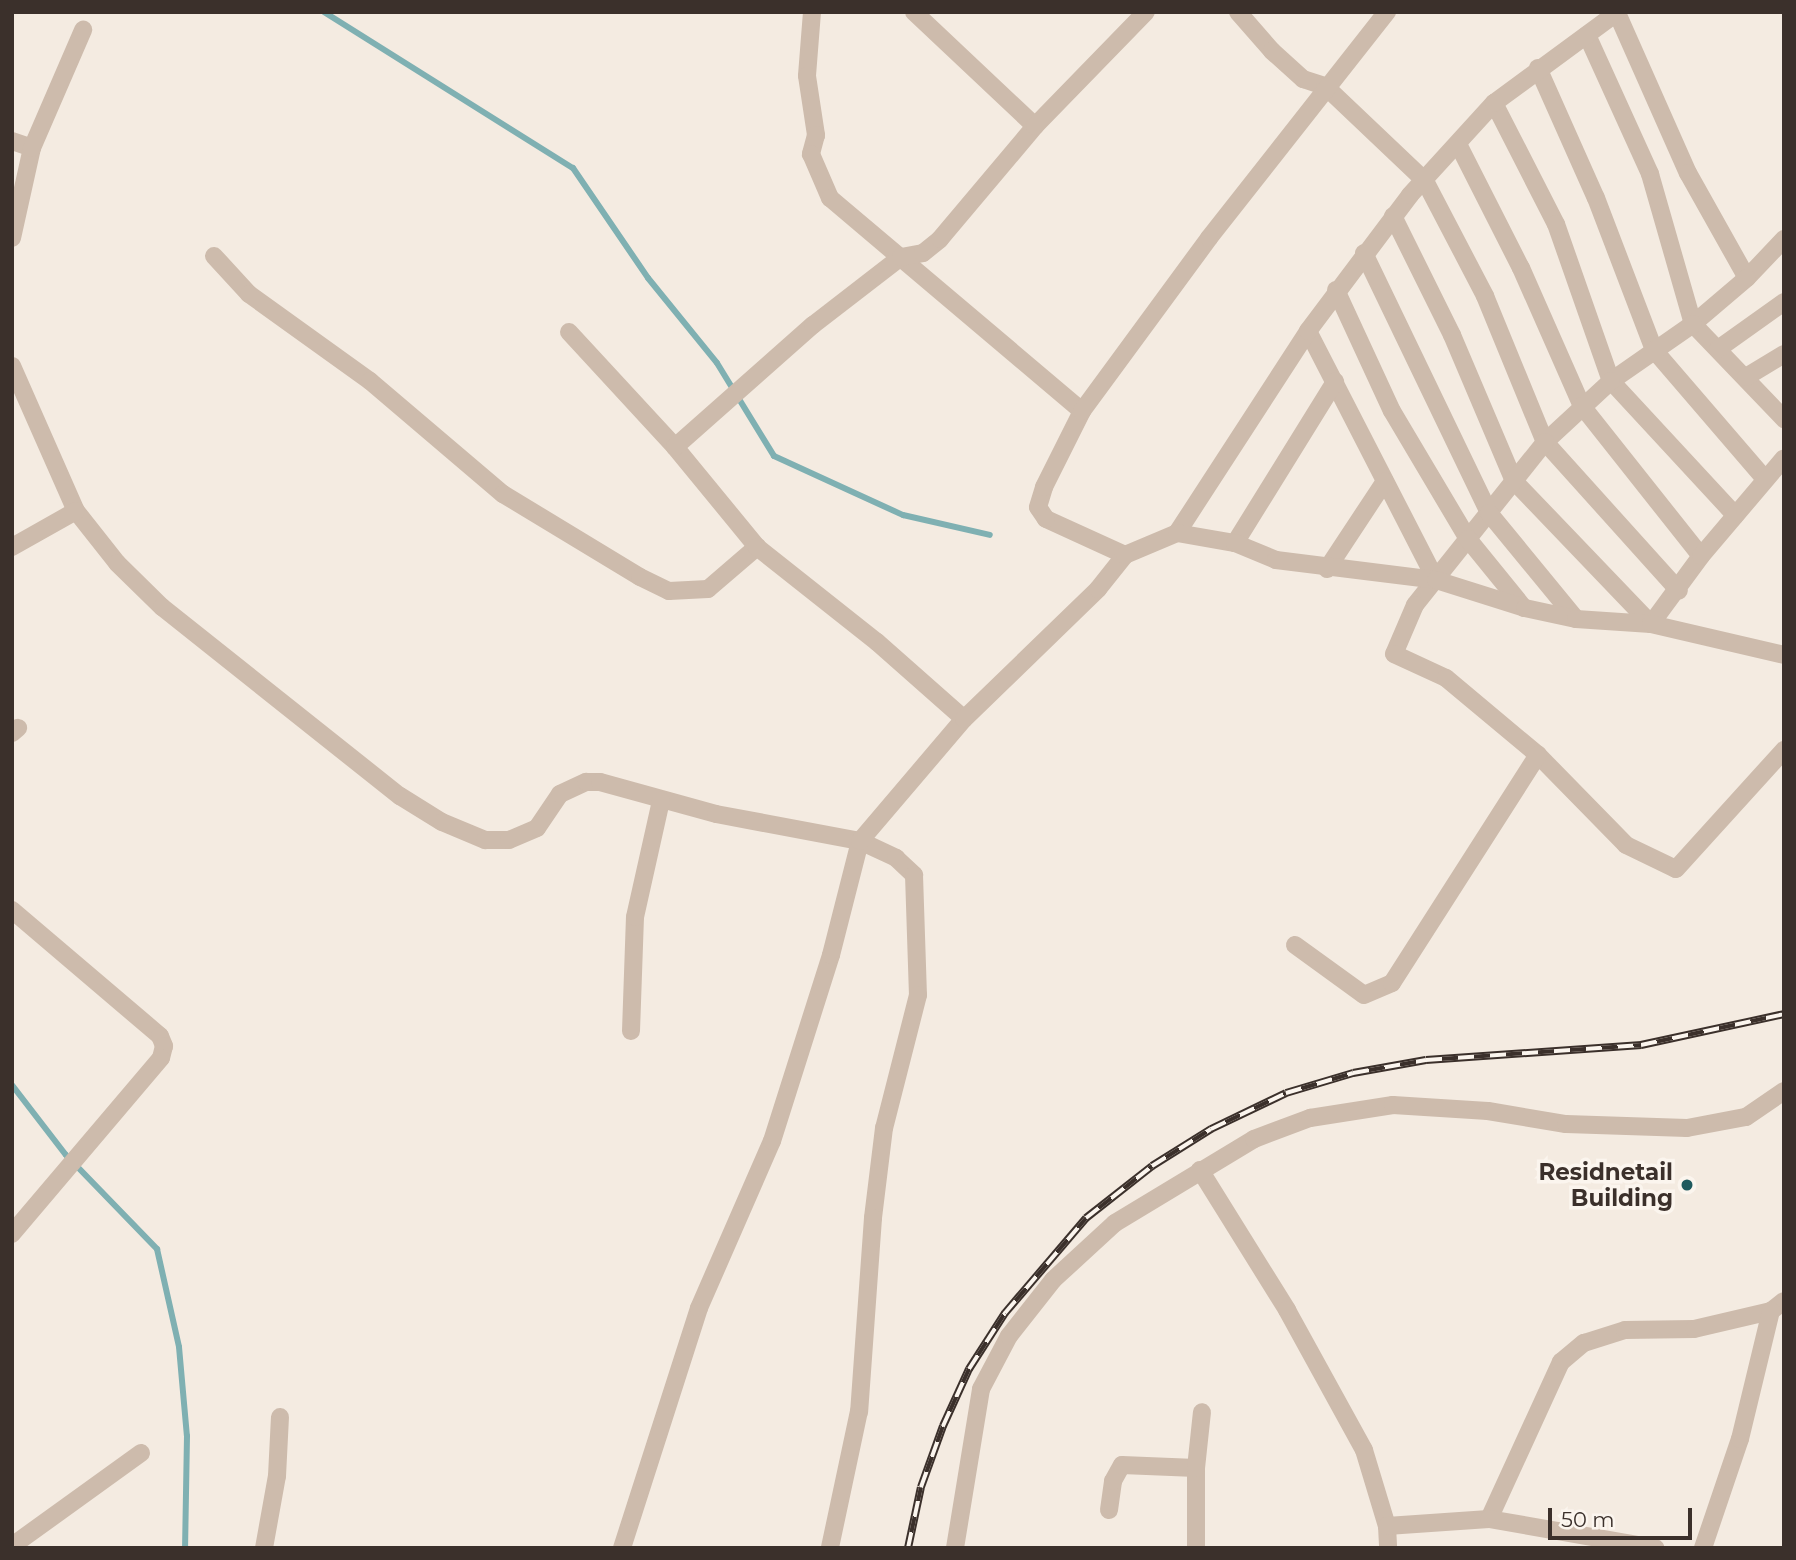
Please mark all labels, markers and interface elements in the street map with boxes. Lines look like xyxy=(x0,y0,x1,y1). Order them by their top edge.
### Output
place label: Residnetail Building xyxy=(1538,1158,1673,1212)
marker: Residnetail Building xyxy=(1679,1177,1695,1193)
scale bar xyxy=(1551,1494,1694,1538)
text: 50 m xyxy=(1561,1507,1615,1532)

